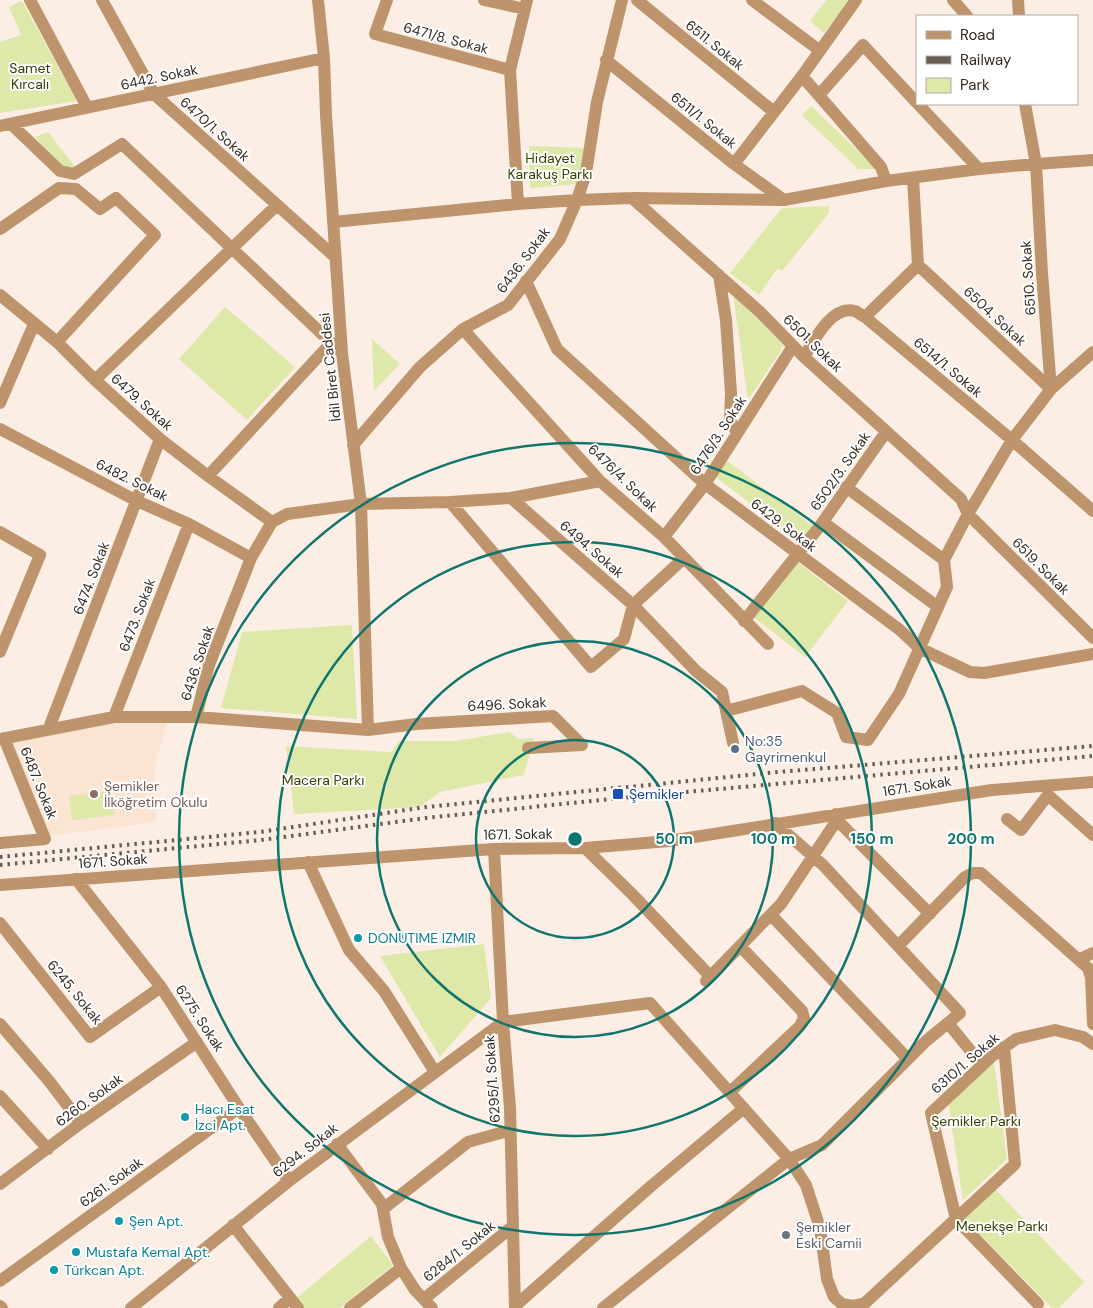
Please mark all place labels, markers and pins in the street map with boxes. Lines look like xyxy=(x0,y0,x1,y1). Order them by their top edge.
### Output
place label: No:35 Gayrimenkul xyxy=(745,732,826,766)
marker: No:35 Gayrimenkul xyxy=(729,743,741,755)
place label: Şemikler İlköğretim Okulu xyxy=(104,777,208,811)
place label: Şemikler xyxy=(629,785,684,803)
marker: Şemikler xyxy=(611,787,625,801)
marker: Şemikler İlköğretim Okulu xyxy=(88,788,100,800)
centre of rings xyxy=(566,830,584,848)
place label: DONUTIME IZMIR xyxy=(368,929,476,947)
marker: DONUTIME IZMIR xyxy=(352,932,364,944)
place label: Hacı Esat İzci Apt. xyxy=(195,1100,255,1134)
marker: Hacı Esat İzci Apt. xyxy=(179,1111,191,1123)
place label: Şen Apt. xyxy=(129,1212,183,1230)
marker: Şen Apt. xyxy=(113,1215,125,1227)
place label: Şemikler Eski Camii xyxy=(796,1218,862,1252)
marker: Şemikler Eski Camii xyxy=(780,1229,792,1241)
place label: Mustafa Kemal Apt. xyxy=(86,1243,210,1261)
marker: Mustafa Kemal Apt. xyxy=(70,1246,82,1258)
place label: Türkcan Apt. xyxy=(64,1261,145,1279)
marker: Türkcan Apt. xyxy=(48,1264,60,1276)

